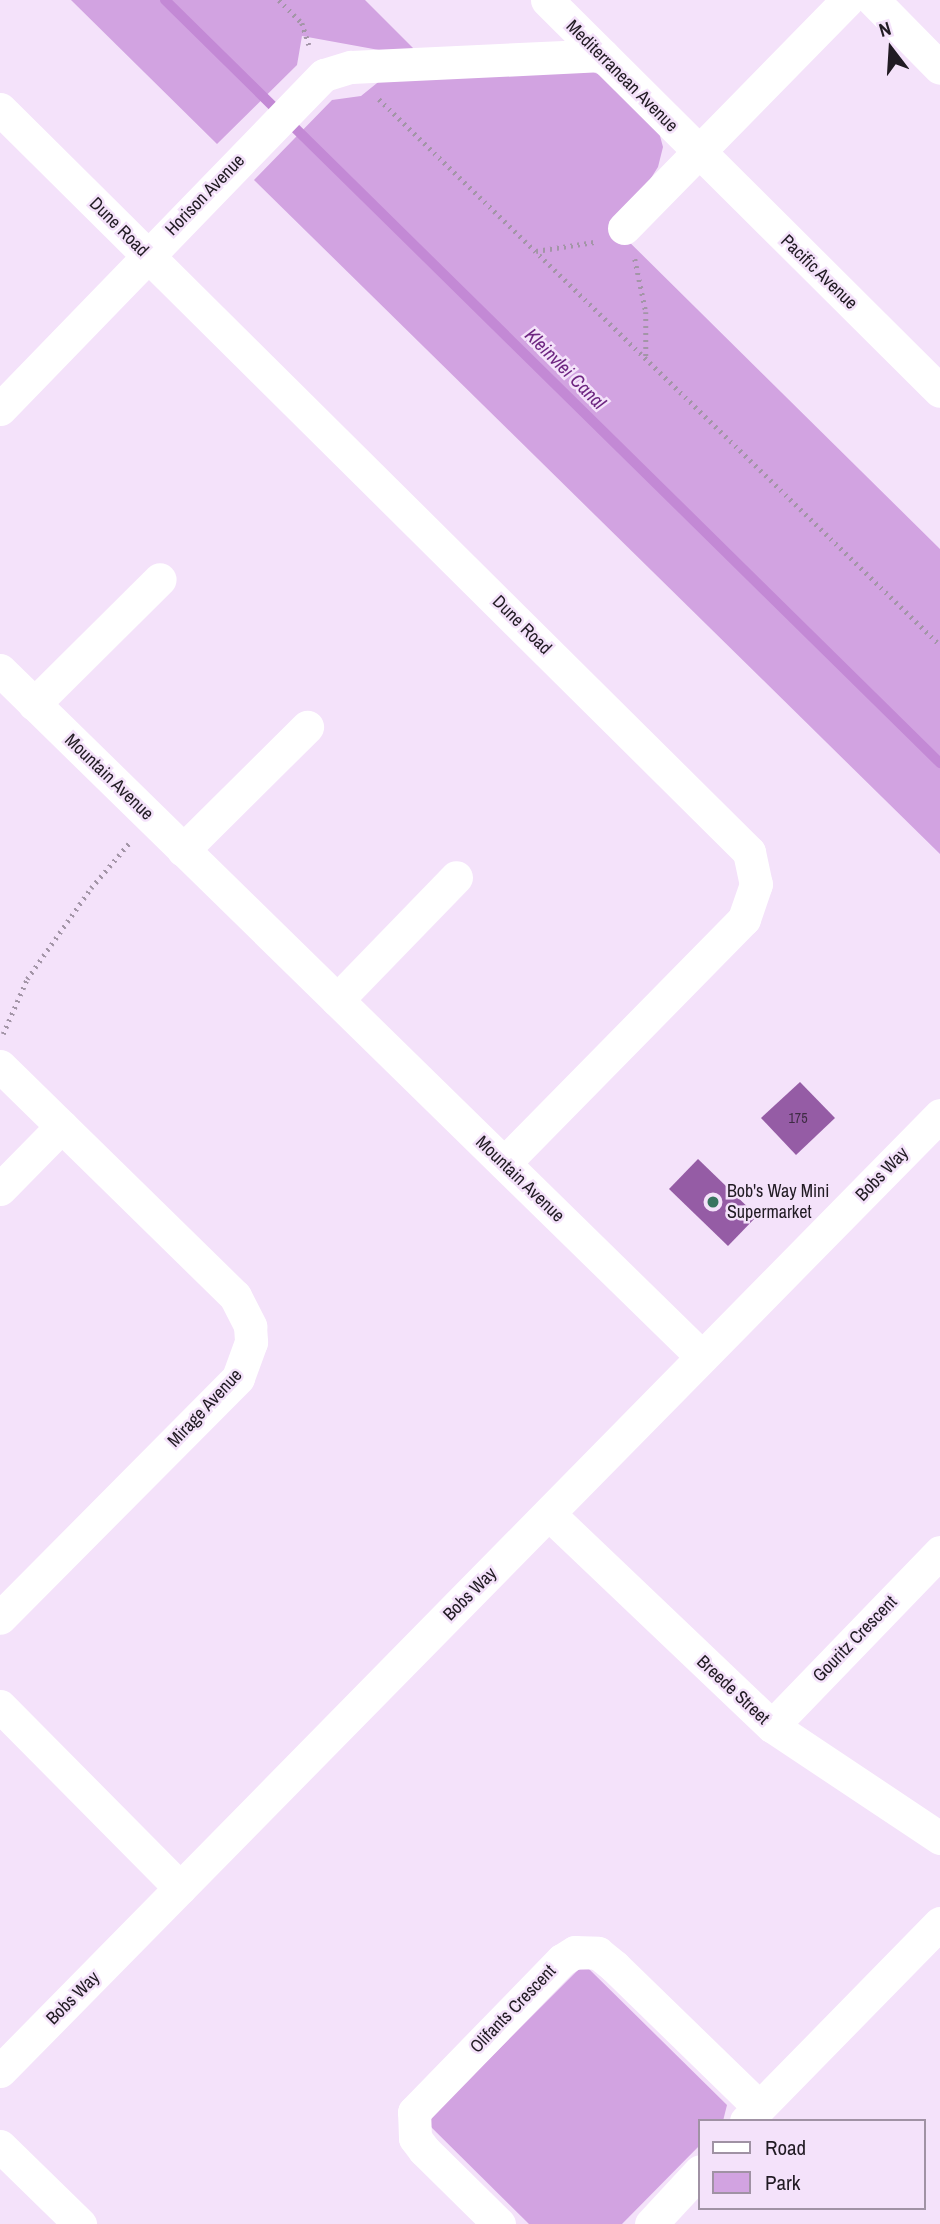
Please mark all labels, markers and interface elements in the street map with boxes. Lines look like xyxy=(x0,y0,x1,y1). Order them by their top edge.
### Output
north arrow xyxy=(856,14,926,84)
street label: Mediterranean Avenue xyxy=(561,15,683,137)
text: N xyxy=(876,15,894,43)
street label: Horison Avenue xyxy=(161,150,249,240)
street label: Dune Road xyxy=(85,193,153,261)
street label: Pacific Avenue xyxy=(776,230,862,314)
water label: Kleinvlei Canal xyxy=(520,324,610,414)
street label: Dune Road xyxy=(488,591,556,659)
street label: Mountain Avenue xyxy=(60,729,158,825)
house number: 175 xyxy=(788,1110,808,1126)
street label: Mountain Avenue xyxy=(471,1131,569,1227)
street label: Bobs Way xyxy=(851,1142,913,1206)
place label: Bob's Way Mini Supermarket xyxy=(727,1181,829,1224)
marker: Bob's Way Mini Supermarket xyxy=(705,1194,721,1210)
street label: Mirage Avenue xyxy=(163,1364,247,1452)
street label: Bobs Way xyxy=(439,1563,501,1625)
street label: Gouritz Crescent xyxy=(808,1591,902,1687)
street label: Breede Street xyxy=(692,1651,774,1729)
street label: Olifants Crescent xyxy=(466,1960,560,2058)
street label: Bobs Way xyxy=(42,1967,104,2029)
legend xyxy=(698,2119,926,2210)
text: Road xyxy=(765,2133,806,2162)
text: Park xyxy=(765,2168,800,2197)

